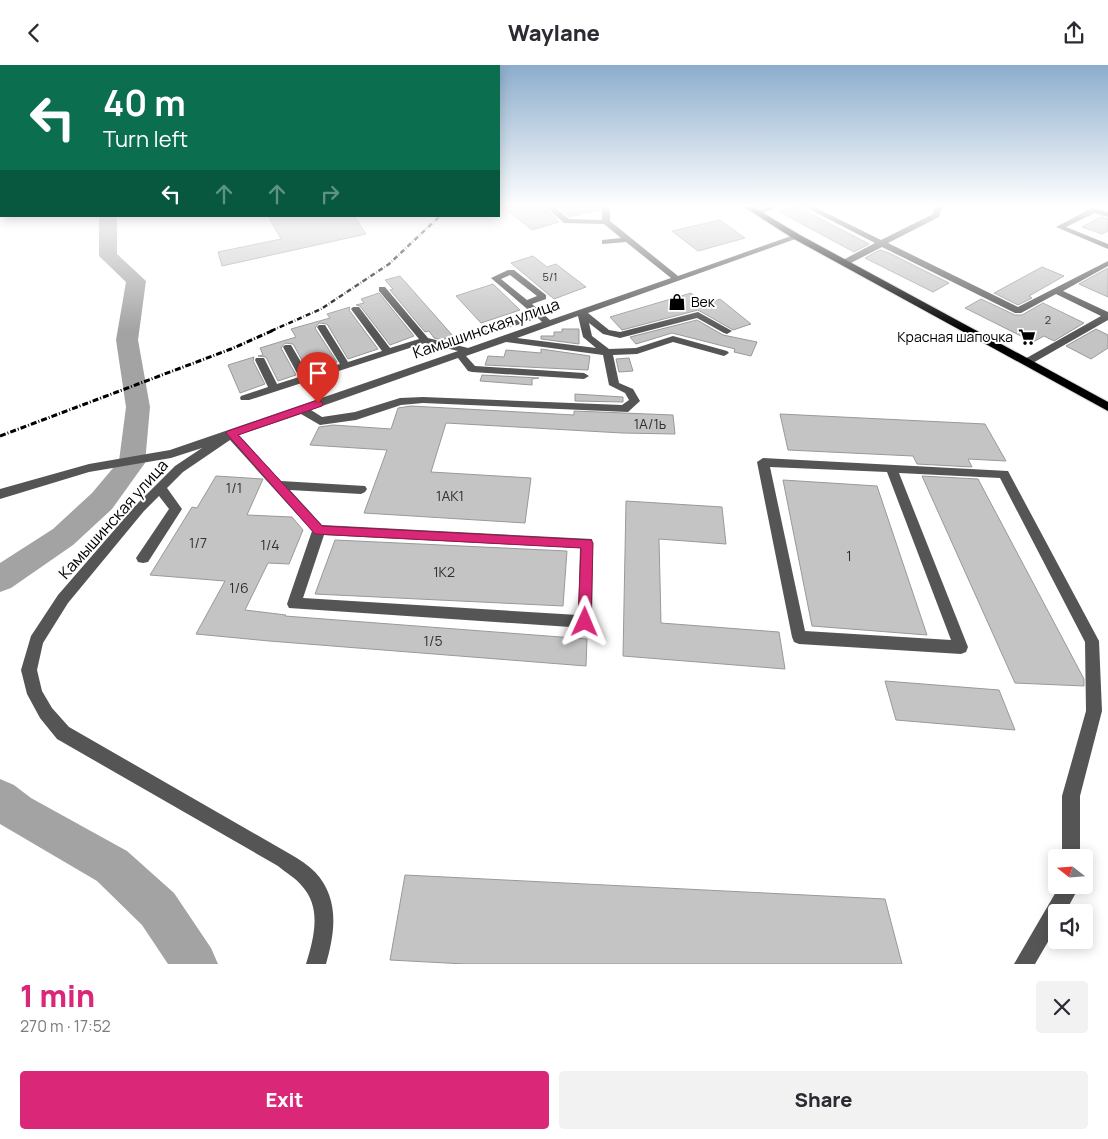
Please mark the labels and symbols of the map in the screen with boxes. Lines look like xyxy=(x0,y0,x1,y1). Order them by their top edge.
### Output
house number: 5/1 xyxy=(543,269,557,284)
shop icon: Век xyxy=(667,292,687,312)
place label: Век xyxy=(691,292,716,311)
street label: Камышинская улица xyxy=(410,293,562,363)
house number: 2 xyxy=(1045,312,1051,327)
place label: Красная шапочка xyxy=(897,327,1013,346)
supermarket icon: Красная шапочка xyxy=(1017,327,1037,347)
pin xyxy=(297,352,339,403)
house number: 1А/1ь xyxy=(634,414,666,433)
street label: Камышинская улица xyxy=(53,454,173,584)
house number: 1/1 xyxy=(226,478,242,497)
house number: 1АК1 xyxy=(436,486,464,505)
house number: 1/7 xyxy=(189,533,207,552)
house number: 1/4 xyxy=(260,535,280,554)
house number: 1 xyxy=(846,546,852,565)
house number: 1К2 xyxy=(433,562,455,581)
house number: 1/6 xyxy=(229,578,249,597)
position arrow xyxy=(558,595,610,647)
house number: 1/5 xyxy=(424,631,442,650)
north arrow xyxy=(1048,849,1092,894)

